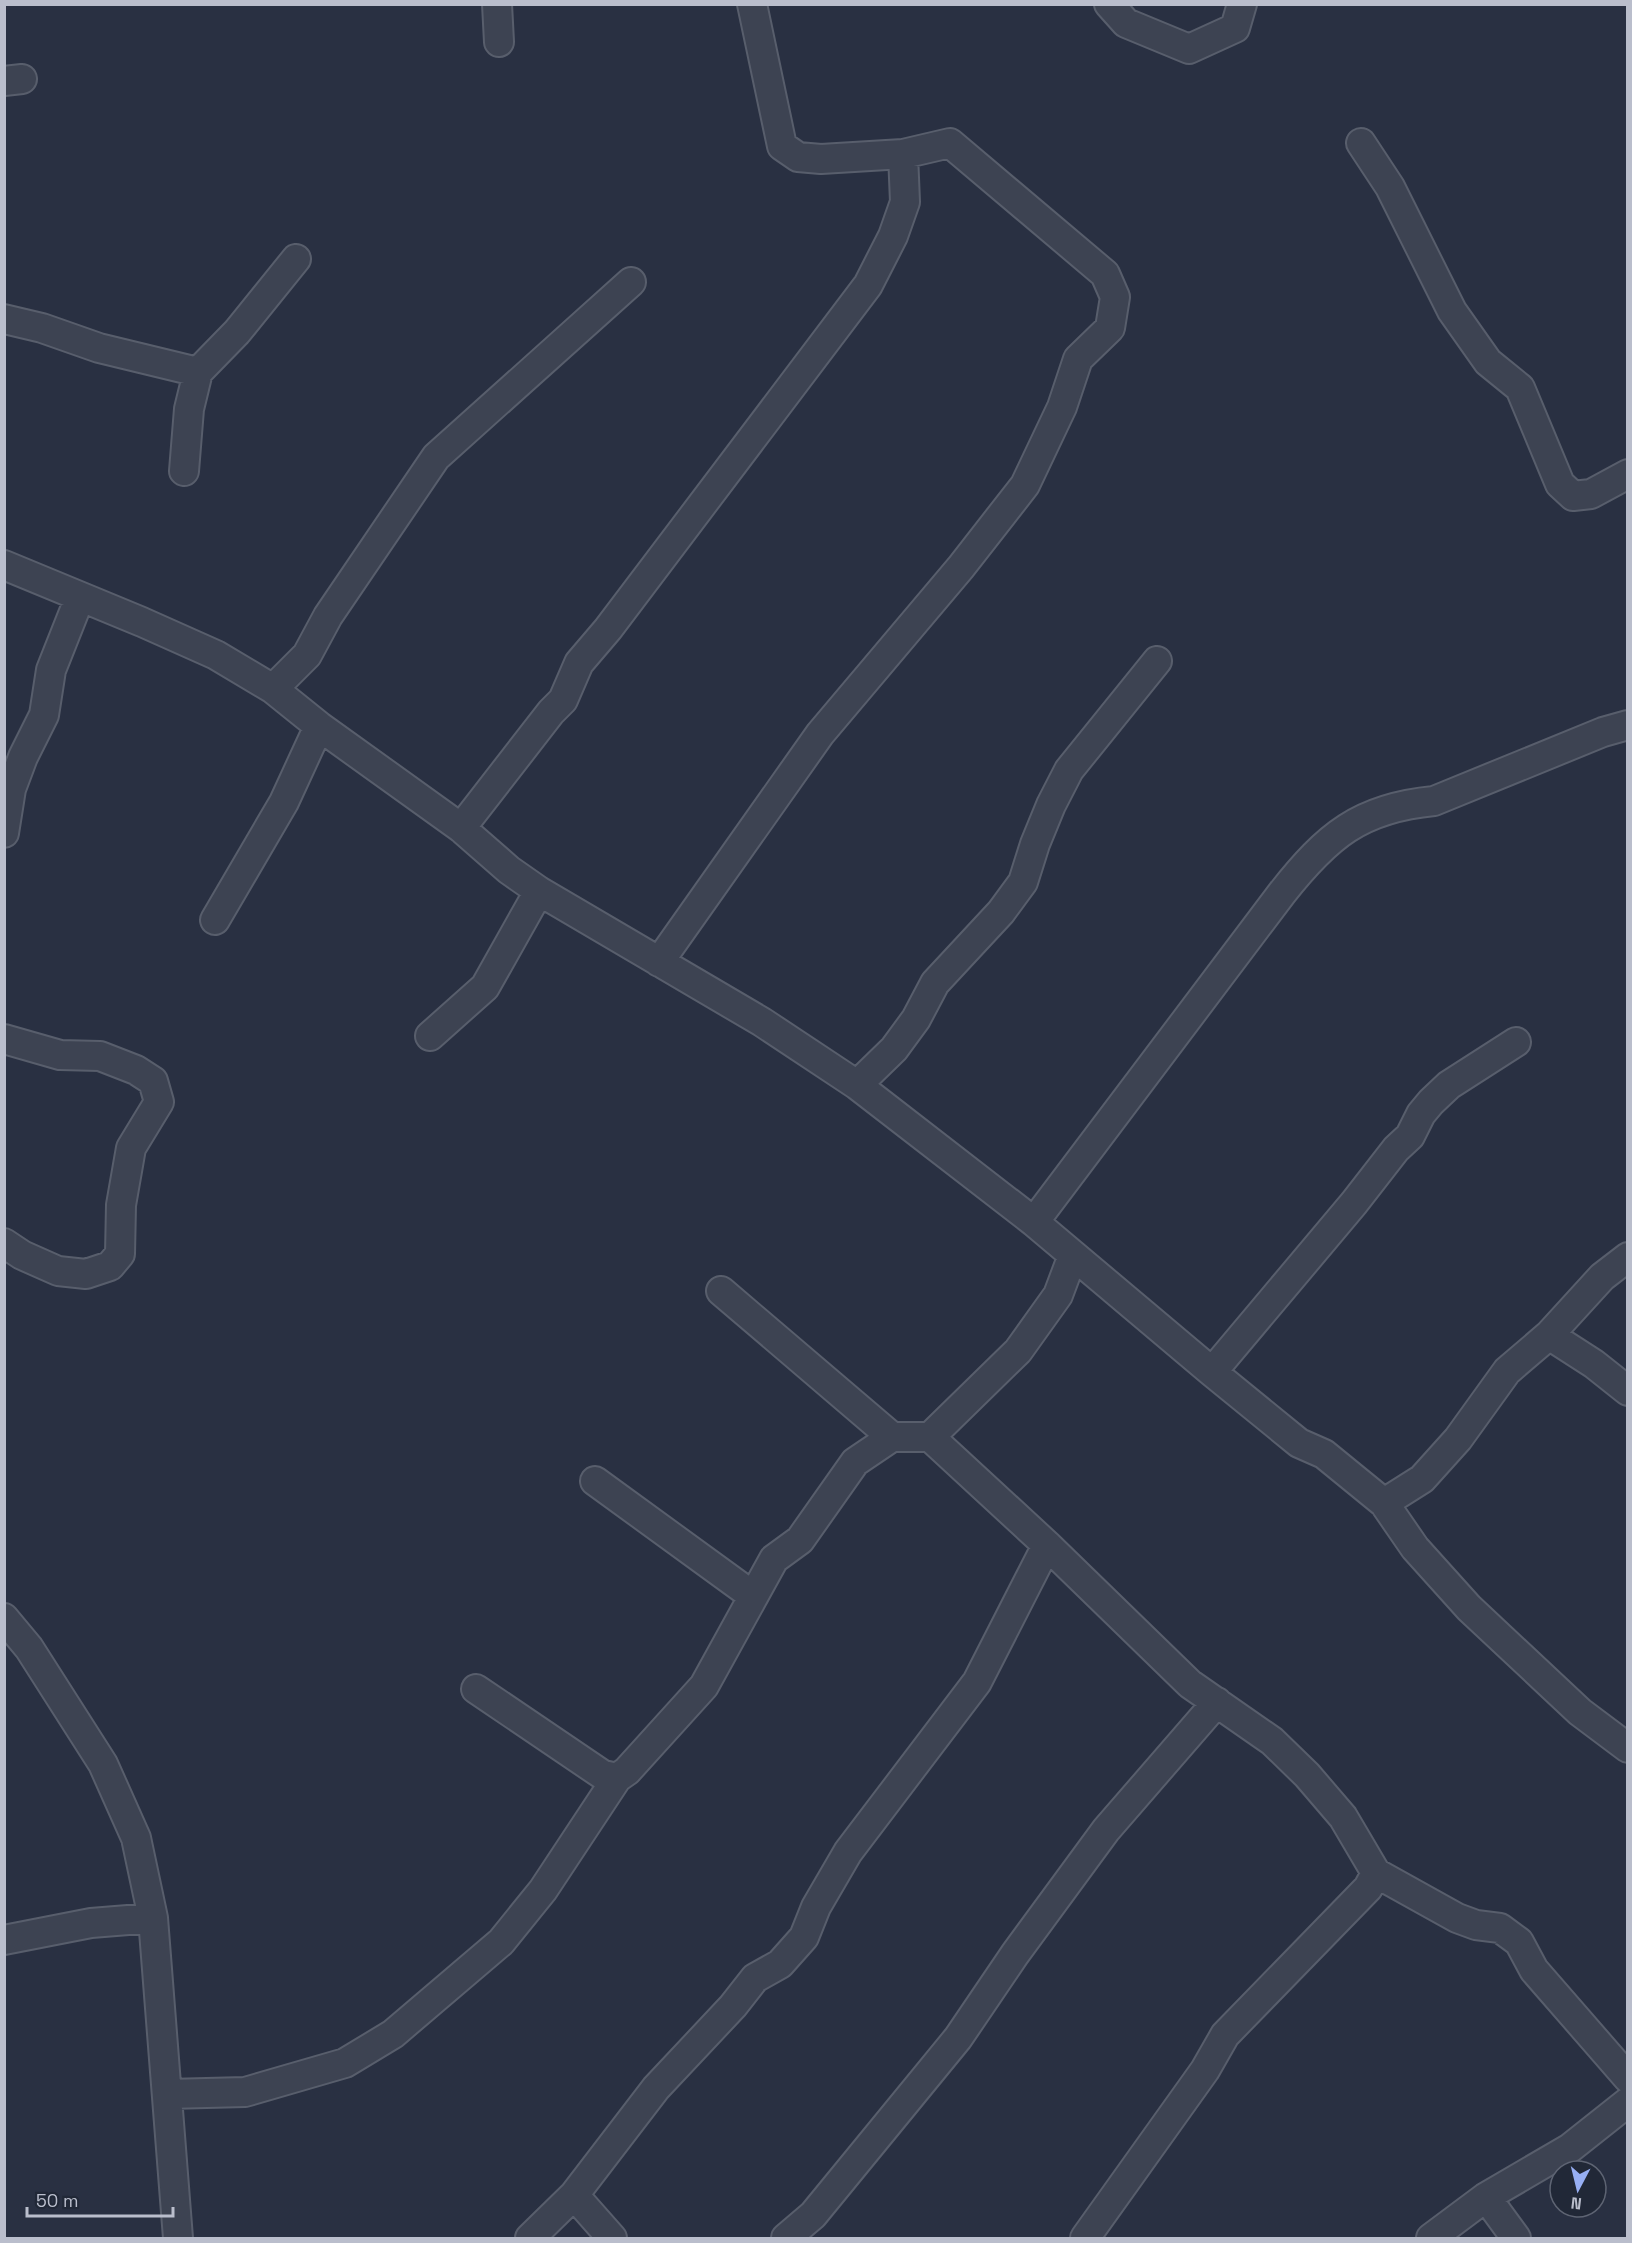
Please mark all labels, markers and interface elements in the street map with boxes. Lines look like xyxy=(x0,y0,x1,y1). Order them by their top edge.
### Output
north arrow xyxy=(1548,2159,1608,2219)
scale bar xyxy=(27,2180,172,2218)
text: 50 m xyxy=(36,2189,78,2212)
text: N xyxy=(1570,2192,1583,2214)

